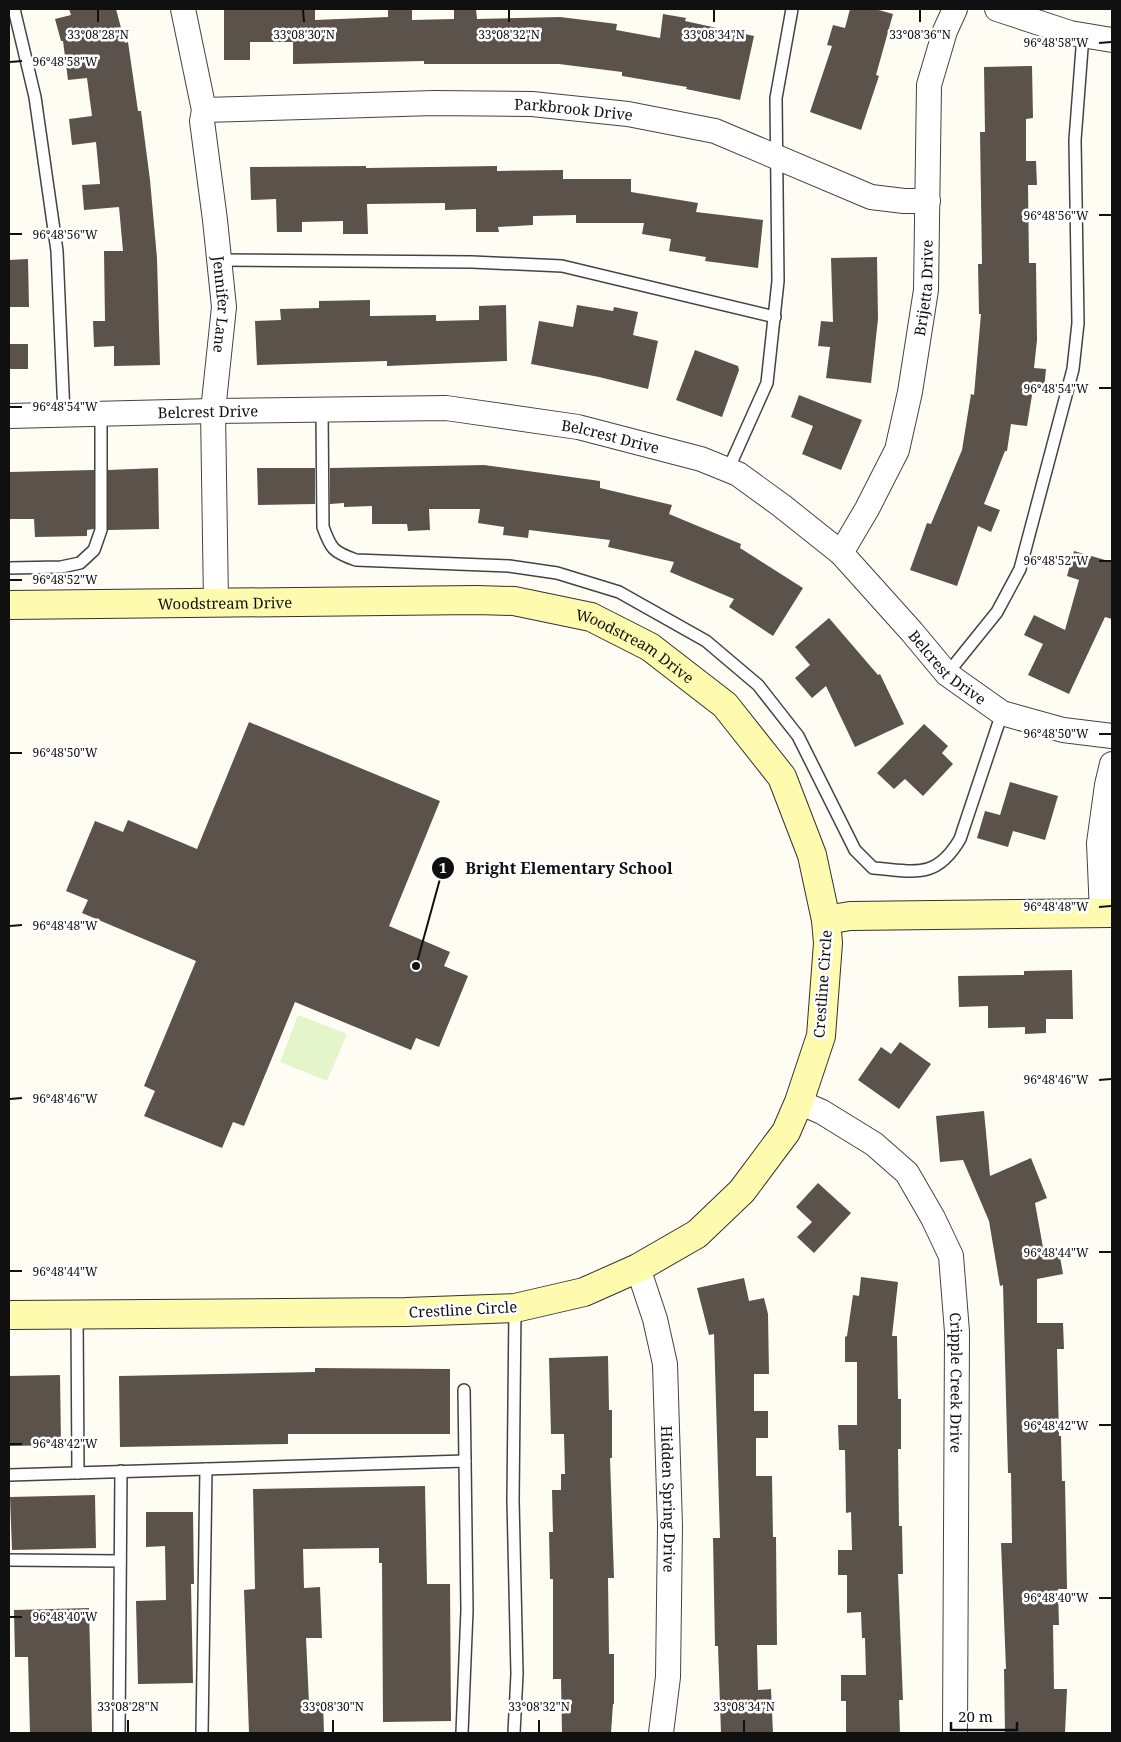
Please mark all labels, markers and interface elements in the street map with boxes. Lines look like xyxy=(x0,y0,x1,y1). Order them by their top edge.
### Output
text: 33°08'28"N xyxy=(67,26,129,43)
text: 33°08'30"N xyxy=(273,26,335,43)
text: 33°08'32"N xyxy=(478,26,540,43)
text: 33°08'34"N xyxy=(683,26,745,43)
text: 33°08'36"N xyxy=(889,26,951,43)
text: 96°48'58"W xyxy=(1023,34,1089,51)
text: 96°48'58"W xyxy=(32,53,98,70)
street label: Parkbrook Drive xyxy=(514,94,635,125)
text: 96°48'56"W xyxy=(1023,207,1089,224)
text: 96°48'56"W xyxy=(32,226,98,243)
street label: Brijetta Drive xyxy=(909,239,937,337)
street label: Jennifer Lane xyxy=(209,254,234,354)
text: 96°48'54"W xyxy=(1023,380,1089,397)
text: 96°48'54"W xyxy=(32,398,98,415)
street label: Belcrest Drive xyxy=(157,400,258,422)
street label: Belcrest Drive xyxy=(560,415,662,458)
text: 96°48'52"W xyxy=(1023,552,1089,569)
text: 96°48'52"W xyxy=(32,571,98,588)
street label: Woodstream Drive xyxy=(158,592,292,613)
street label: Woodstream Drive xyxy=(574,604,698,688)
street label: Belcrest Drive xyxy=(904,626,990,709)
text: 96°48'50"W xyxy=(1023,725,1089,742)
text: 96°48'50"W xyxy=(32,744,98,761)
callout: Bright Elementary School xyxy=(431,852,683,883)
text: 1 xyxy=(439,857,447,877)
text: Bright Elementary School xyxy=(465,857,673,879)
text: 96°48'48"W xyxy=(1023,898,1089,915)
text: 96°48'48"W xyxy=(32,917,98,934)
street label: Crestline Circle xyxy=(808,929,836,1039)
text: 96°48'46"W xyxy=(1023,1071,1089,1088)
text: 96°48'46"W xyxy=(32,1090,98,1107)
text: 96°48'44"W xyxy=(1023,1244,1089,1261)
text: 96°48'44"W xyxy=(32,1263,98,1280)
street label: Crestline Circle xyxy=(408,1296,518,1322)
street label: Cripple Creek Drive xyxy=(945,1312,967,1453)
text: 96°48'42"W xyxy=(1023,1417,1089,1434)
street label: Hidden Spring Drive xyxy=(657,1425,680,1573)
text: 96°48'42"W xyxy=(32,1435,98,1452)
text: 96°48'40"W xyxy=(1023,1589,1089,1606)
text: 96°48'40"W xyxy=(32,1608,98,1625)
text: 33°08'28"N xyxy=(97,1698,159,1715)
text: 33°08'30"N xyxy=(302,1698,364,1715)
text: 33°08'32"N xyxy=(508,1698,570,1715)
text: 33°08'34"N xyxy=(713,1698,775,1715)
scale bar xyxy=(951,1700,1017,1732)
text: 20 m xyxy=(958,1706,993,1726)

